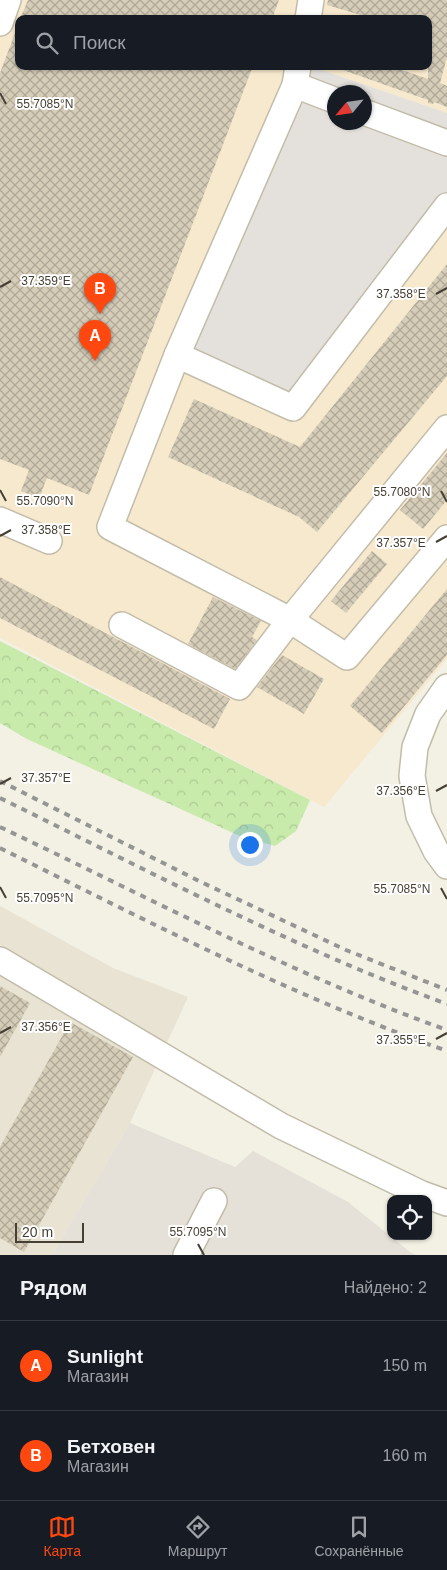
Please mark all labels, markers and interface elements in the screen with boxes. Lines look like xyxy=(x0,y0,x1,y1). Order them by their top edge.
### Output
search box xyxy=(15,15,432,70)
icon: search xyxy=(33,29,61,57)
text: Поиск xyxy=(73,32,126,53)
north arrow xyxy=(327,85,372,130)
text: 55.7085°N xyxy=(17,97,73,111)
pin: B xyxy=(84,273,116,314)
text: 37.359°E xyxy=(21,274,71,288)
text: 37.358°E xyxy=(376,287,426,301)
pin: A xyxy=(79,320,111,361)
text: 55.7080°N xyxy=(374,485,430,499)
text: 55.7090°N xyxy=(17,494,73,508)
text: 37.358°E xyxy=(21,523,71,537)
text: 37.357°E xyxy=(376,536,426,550)
text: 37.357°E xyxy=(21,771,71,785)
text: 37.356°E xyxy=(376,784,426,798)
your location xyxy=(237,832,263,858)
text: 55.7085°N xyxy=(374,882,430,896)
text: 55.7095°N xyxy=(17,891,73,905)
text: 37.356°E xyxy=(21,1020,71,1034)
text: 37.355°E xyxy=(376,1033,426,1047)
map controls xyxy=(387,1195,432,1240)
button: locate xyxy=(387,1195,432,1240)
scale bar xyxy=(15,1220,84,1243)
text: 20 m xyxy=(22,1224,53,1240)
text: 55.7095°N xyxy=(170,1225,226,1239)
text: Рядом xyxy=(20,1276,87,1299)
text: Найдено: 2 xyxy=(344,1279,427,1296)
text: Sunlight xyxy=(67,1346,143,1367)
text: A xyxy=(30,1357,42,1374)
text: 150 m xyxy=(383,1357,427,1374)
text: Магазин xyxy=(67,1368,129,1385)
text: Бетховен xyxy=(67,1436,155,1457)
text: B xyxy=(30,1447,42,1464)
text: 160 m xyxy=(383,1447,427,1464)
text: Магазин xyxy=(67,1458,129,1475)
tab: Карта xyxy=(43,1513,81,1559)
tab: Маршрут xyxy=(168,1513,228,1559)
tab: Сохранённые xyxy=(314,1513,404,1559)

